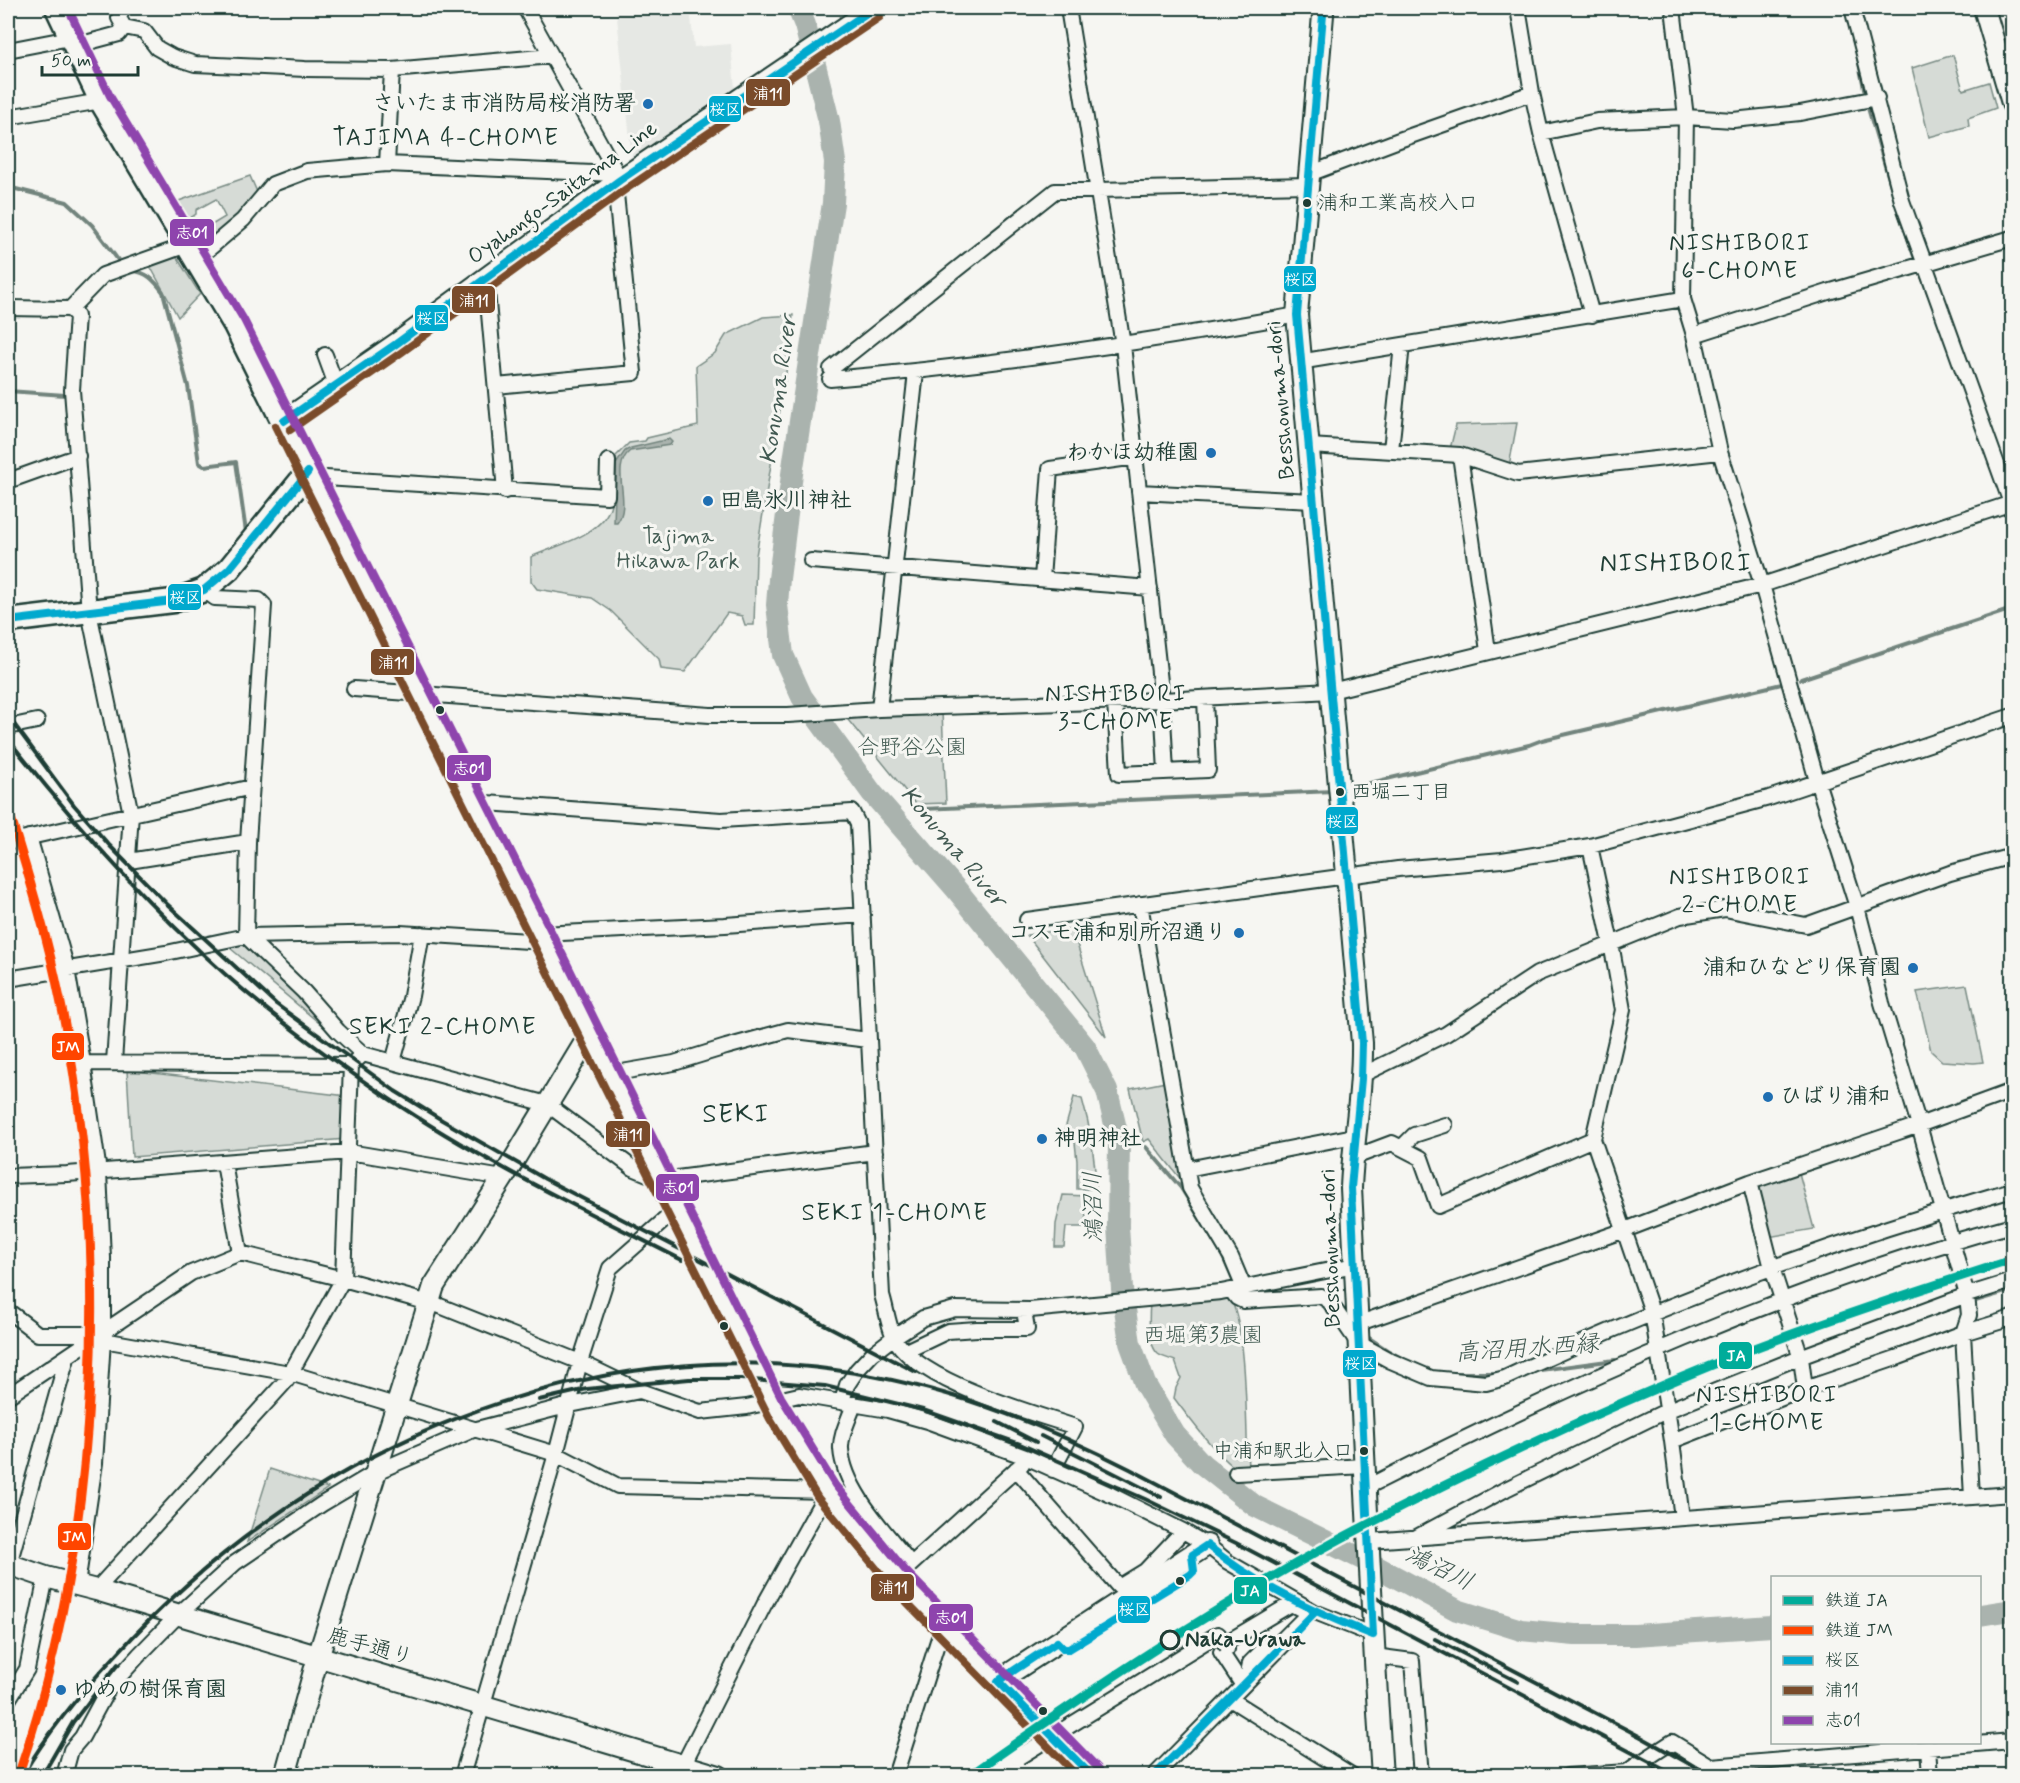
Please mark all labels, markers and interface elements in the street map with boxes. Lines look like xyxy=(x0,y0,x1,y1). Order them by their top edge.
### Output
scale bar xyxy=(42,39,138,77)
text: 50 m xyxy=(51,49,91,73)
line badge: 浦11 xyxy=(745,78,791,107)
text: 浦11 xyxy=(753,84,783,105)
place label: さいたま市消防局桜消防署 xyxy=(372,90,636,118)
line badge: 桜区 xyxy=(708,95,742,123)
marker: さいたま市消防局桜消防署 xyxy=(641,97,655,111)
text: 桜区 xyxy=(709,100,741,121)
street label: Oyahongo-Saitama Line xyxy=(463,115,665,274)
district label: TAJIMA 4-CHOME xyxy=(333,123,559,154)
place label: 浦和工業高校入口 xyxy=(1318,190,1478,217)
marker: 浦和工業高校入口 xyxy=(1301,197,1313,209)
line badge: 志01 xyxy=(169,218,215,247)
text: 志01 xyxy=(176,223,208,244)
district label: NISHIBORI 6-CHOME xyxy=(1669,228,1811,287)
line badge: 桜区 xyxy=(1283,265,1317,293)
text: 桜区 xyxy=(1284,270,1316,291)
line badge: 浦11 xyxy=(451,285,496,314)
text: 浦11 xyxy=(459,291,489,312)
line badge: 桜区 xyxy=(414,304,449,332)
text: 桜区 xyxy=(416,309,448,330)
water label: Konuma River xyxy=(753,310,805,466)
street label: Besshonuma-dori xyxy=(1260,320,1302,480)
place label: わかほ幼稚園 xyxy=(1067,439,1199,467)
marker: わかほ幼稚園 xyxy=(1204,446,1218,460)
place label: 田島氷川神社 xyxy=(720,487,852,515)
marker: 田島氷川神社 xyxy=(701,494,715,508)
park label: Tajima Hikawa Park xyxy=(617,523,739,576)
district label: NISHIBORI xyxy=(1600,547,1752,581)
line badge: 桜区 xyxy=(167,583,202,611)
text: 桜区 xyxy=(169,588,201,609)
line badge: 浦11 xyxy=(370,648,415,676)
text: 浦11 xyxy=(378,653,408,674)
district label: NISHIBORI 3-CHOME xyxy=(1045,679,1187,738)
unlabelled marker xyxy=(434,704,446,716)
park label: 合野谷公園 xyxy=(857,734,967,762)
line badge: 志01 xyxy=(446,754,492,782)
text: 志01 xyxy=(453,759,485,780)
place label: 西堀二丁目 xyxy=(1351,779,1451,806)
water label: Konuma River xyxy=(893,780,1015,917)
marker: 西堀二丁目 xyxy=(1334,786,1346,798)
line badge: 桜区 xyxy=(1325,806,1359,835)
text: 桜区 xyxy=(1326,812,1358,833)
district label: NISHIBORI 2-CHOME xyxy=(1669,862,1811,921)
place label: コスモ浦和別所沼通り xyxy=(1008,919,1227,947)
marker: コスモ浦和別所沼通り xyxy=(1232,926,1246,940)
place label: 浦和ひなどり保育園 xyxy=(1703,954,1901,982)
marker: 浦和ひなどり保育園 xyxy=(1906,961,1920,975)
district label: SEKI 2-CHOME xyxy=(349,1012,537,1043)
line badge: JM xyxy=(51,1032,85,1061)
text: JM xyxy=(56,1037,80,1058)
place label: ひばり浦和 xyxy=(1780,1083,1890,1111)
marker: ひばり浦和 xyxy=(1761,1090,1775,1104)
district label: SEKI xyxy=(702,1098,770,1132)
line badge: 浦11 xyxy=(605,1120,651,1148)
text: 浦11 xyxy=(613,1125,643,1146)
place label: 神明神社 xyxy=(1054,1125,1142,1153)
marker: 神明神社 xyxy=(1035,1132,1049,1146)
street label: Besshonuma-dori xyxy=(1314,1168,1348,1328)
water label: 鴻沼川 xyxy=(1078,1171,1110,1243)
line badge: 志01 xyxy=(655,1173,700,1202)
text: 志01 xyxy=(662,1178,694,1199)
district label: SEKI 1-CHOME xyxy=(802,1198,988,1229)
unlabelled marker xyxy=(718,1320,730,1332)
park label: 西堀第3農園 xyxy=(1143,1322,1263,1350)
water label: 高沼用水西縁 xyxy=(1454,1328,1602,1369)
line badge: JA xyxy=(1718,1341,1753,1370)
text: JA xyxy=(1726,1346,1746,1367)
line badge: 桜区 xyxy=(1342,1349,1377,1378)
text: 桜区 xyxy=(1344,1354,1376,1375)
district label: NISHIBORI 1-CHOME xyxy=(1696,1380,1838,1439)
place label: 中浦和駅北入口 xyxy=(1213,1438,1353,1465)
marker: 中浦和駅北入口 xyxy=(1358,1445,1370,1457)
line badge: JM xyxy=(57,1522,92,1551)
text: JM xyxy=(62,1527,86,1548)
water label: 鴻沼川 xyxy=(1400,1539,1478,1599)
line badge: 浦11 xyxy=(870,1573,915,1602)
unlabelled marker xyxy=(1174,1575,1186,1587)
line badge: JA xyxy=(1233,1576,1268,1605)
legend xyxy=(1771,1576,1981,1744)
text: 浦11 xyxy=(878,1578,908,1599)
text: JA xyxy=(1240,1581,1260,1602)
text: 鉄道 JA xyxy=(1825,1589,1888,1613)
line badge: 桜区 xyxy=(1117,1595,1151,1624)
text: 桜区 xyxy=(1118,1600,1150,1621)
line badge: 志01 xyxy=(928,1603,974,1632)
text: 志01 xyxy=(935,1608,967,1629)
text: 鉄道 JM xyxy=(1825,1619,1893,1643)
street label: 鹿手通り xyxy=(324,1621,416,1673)
place label: Naka-Urawa xyxy=(1185,1626,1306,1654)
marker: Naka-Urawa xyxy=(1160,1630,1180,1650)
text: 桜区 xyxy=(1825,1649,1861,1673)
place label: ゆめの樹保育園 xyxy=(73,1676,227,1704)
text: 浦11 xyxy=(1825,1679,1859,1703)
marker: ゆめの樹保育園 xyxy=(54,1683,68,1697)
unlabelled marker xyxy=(1037,1705,1049,1717)
text: 志01 xyxy=(1825,1709,1861,1733)

